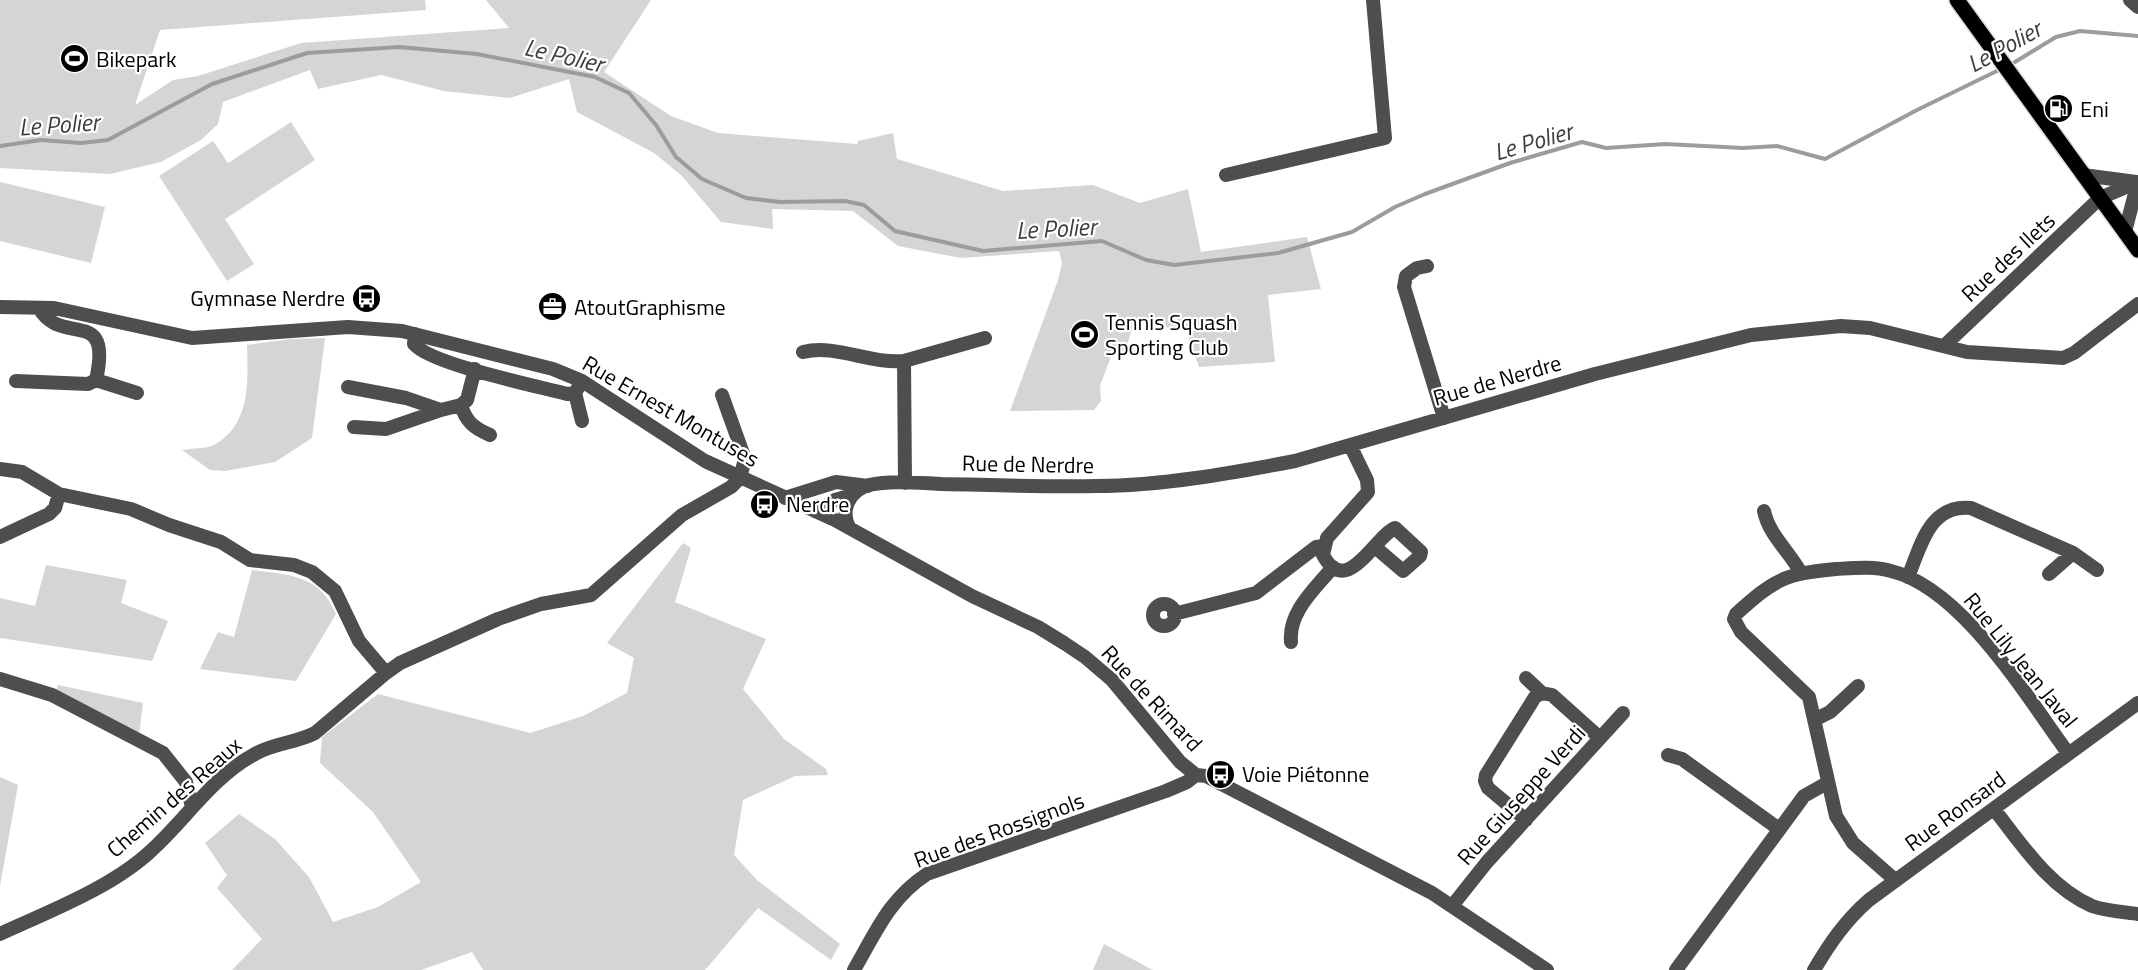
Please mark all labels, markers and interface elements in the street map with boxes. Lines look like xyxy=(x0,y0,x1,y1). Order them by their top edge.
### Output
water label: Le Polier xyxy=(1960,9,2051,81)
water label: Le Polier xyxy=(521,28,610,82)
place label: Bikepark xyxy=(96,42,177,76)
sports icon: Bikepark xyxy=(59,43,91,75)
place label: Eni xyxy=(2080,92,2109,126)
fuel station icon: Eni xyxy=(2043,93,2075,125)
water label: Le Polier xyxy=(18,103,104,145)
water label: Le Polier xyxy=(1489,112,1580,169)
street label: Rue des Ilets xyxy=(1953,204,2063,310)
water label: Le Polier xyxy=(1015,208,1100,248)
place label: Gymnase Nerdre xyxy=(190,281,345,315)
bus stop icon: Gymnase Nerdre xyxy=(350,282,382,314)
place label: AtoutGraphisme xyxy=(574,290,726,324)
office icon: AtoutGraphisme xyxy=(537,291,569,323)
place label: Tennis Squash Sporting Club xyxy=(1105,305,1237,364)
sports icon: Tennis Squash Sporting Club xyxy=(1068,319,1100,351)
street label: Rue de Nerdre xyxy=(1429,345,1565,415)
street label: Rue Ernest Montuses xyxy=(576,346,766,476)
street label: Rue de Nerdre xyxy=(962,446,1094,482)
place label: Nerdre xyxy=(786,487,849,521)
bus stop icon: Nerdre xyxy=(749,488,781,520)
street label: Rue Lily Jean Javal xyxy=(1956,585,2086,735)
street label: Rue de Rimard xyxy=(1093,637,1211,759)
street label: Rue Giuseppe Verdi xyxy=(1449,717,1593,873)
street label: Chemin des Reaux xyxy=(99,728,249,865)
place label: Voie Piétonne xyxy=(1242,757,1369,791)
bus stop icon: Voie Piétonne xyxy=(1205,758,1237,790)
street label: Rue Ronsard xyxy=(1897,763,2013,859)
street label: Rue des Rossignols xyxy=(909,783,1089,877)

